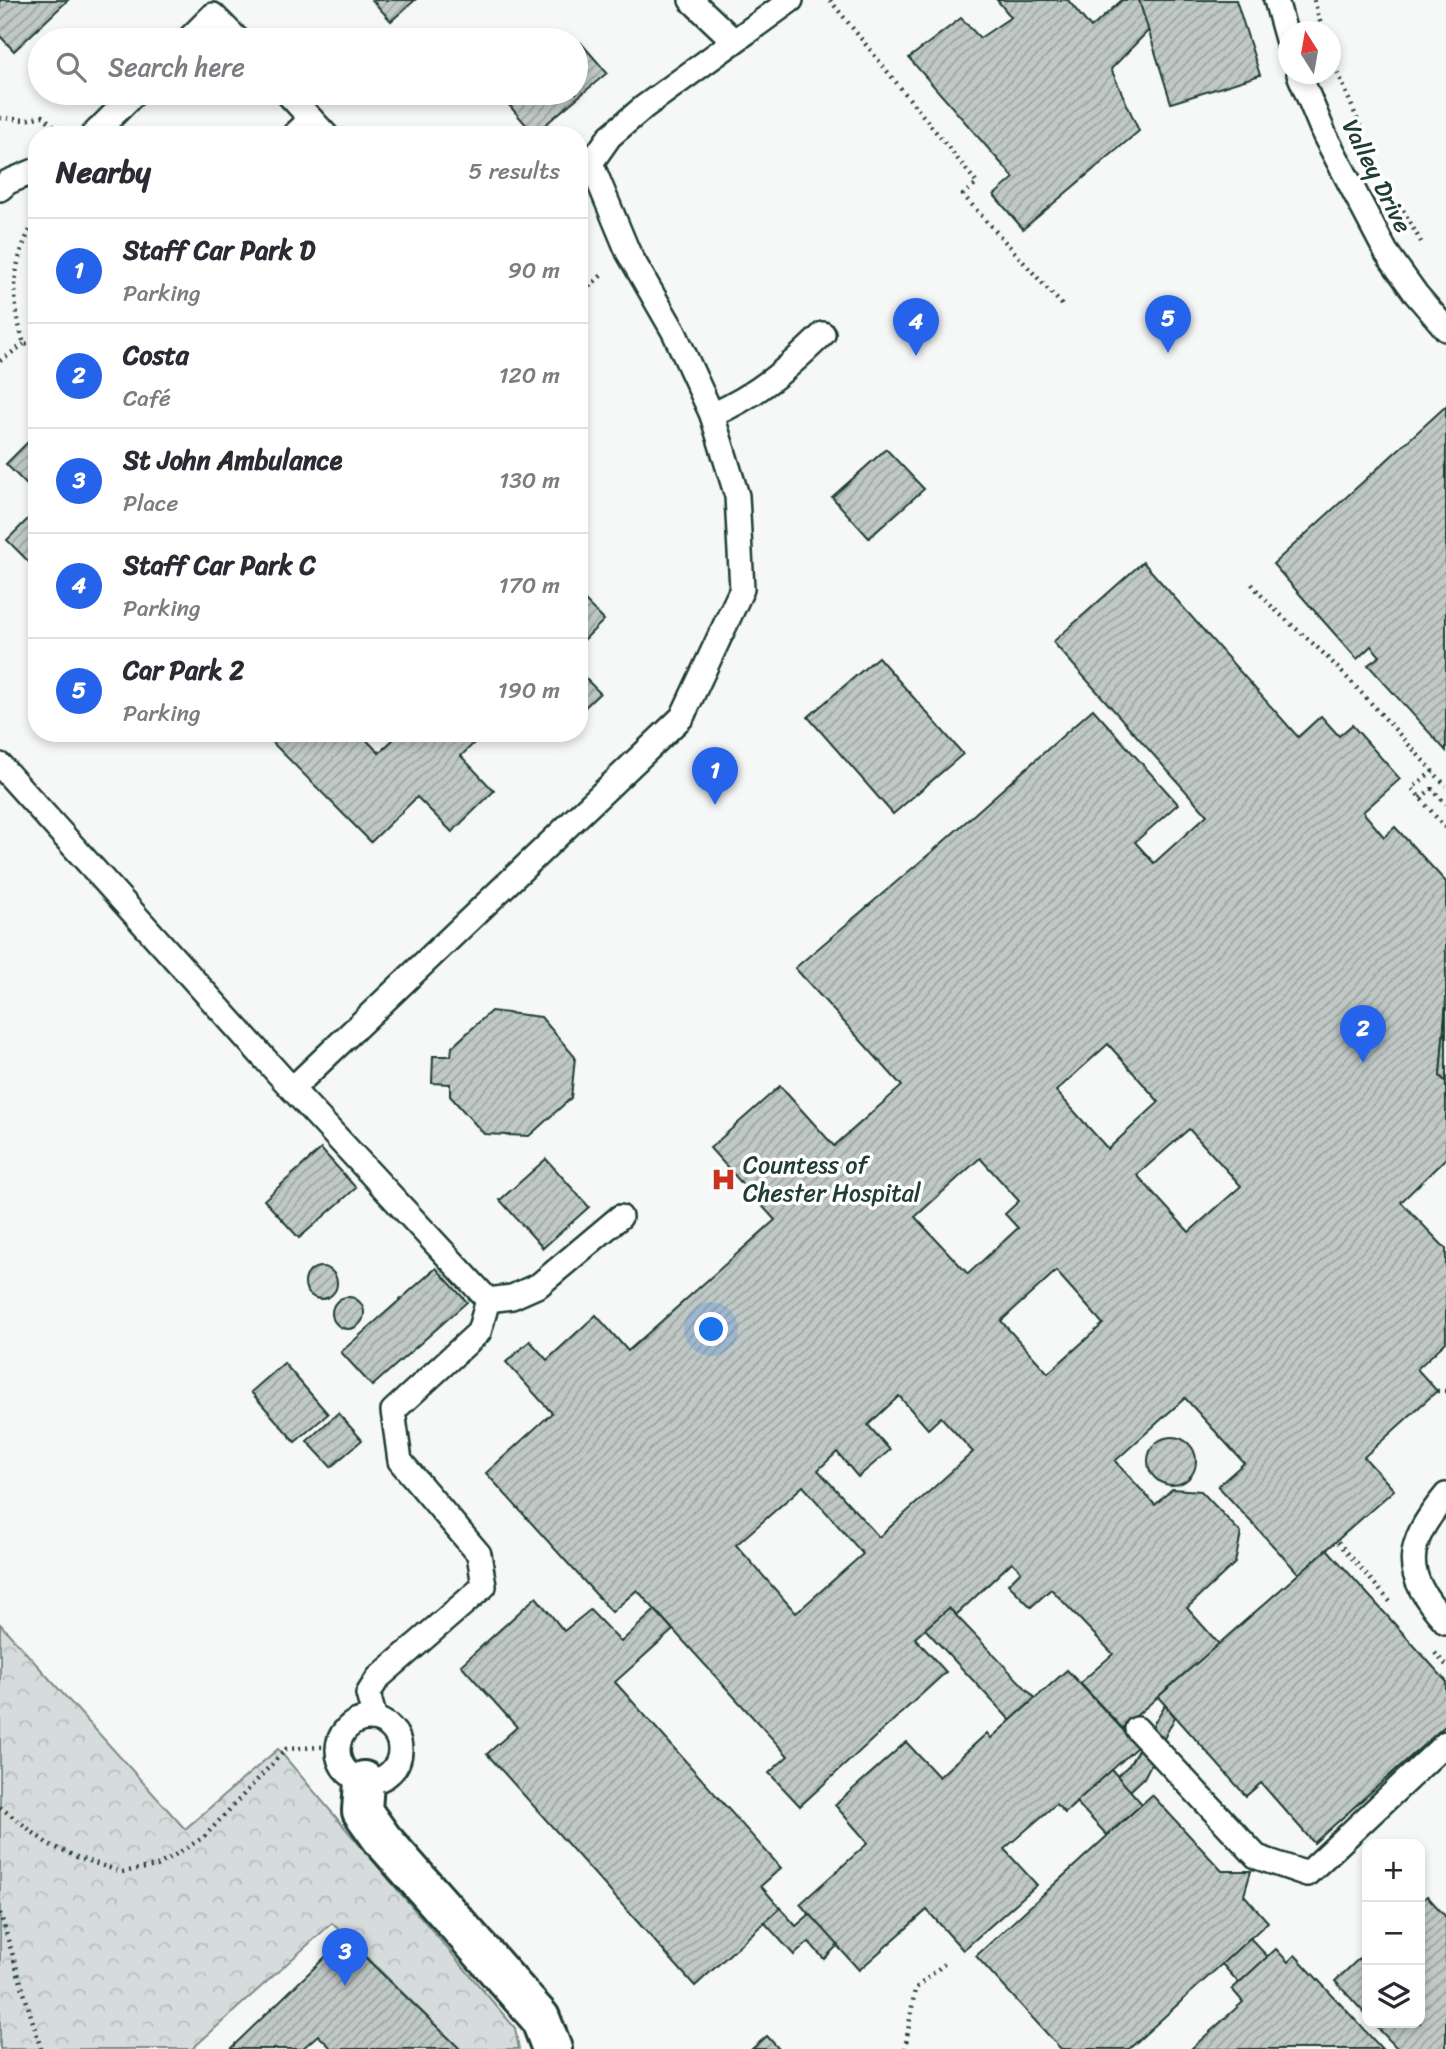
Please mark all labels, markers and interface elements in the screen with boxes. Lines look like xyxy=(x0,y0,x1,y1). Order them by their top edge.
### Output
north arrow xyxy=(1278,21,1341,84)
search box xyxy=(28,28,588,105)
text: Search here xyxy=(108,44,245,90)
icon: search xyxy=(52,48,90,86)
street label: Valley Drive xyxy=(1330,111,1424,241)
text: Nearby xyxy=(56,145,151,199)
text: 5 results xyxy=(469,151,560,192)
text: Staff Car Park D xyxy=(123,227,315,273)
text: 1 xyxy=(74,250,84,291)
text: 90 m xyxy=(508,250,560,291)
text: Parking xyxy=(123,273,201,314)
pin: 5 xyxy=(1145,295,1191,353)
pin: 4 xyxy=(893,298,939,356)
text: Costa xyxy=(123,332,189,378)
text: 2 xyxy=(72,355,86,396)
text: 120 m xyxy=(499,355,560,396)
text: Café xyxy=(123,378,171,419)
text: St John Ambulance xyxy=(123,437,342,483)
text: 3 xyxy=(73,460,85,501)
text: 130 m xyxy=(499,460,560,501)
text: Place xyxy=(123,483,178,524)
text: Staff Car Park C xyxy=(123,542,316,588)
text: 4 xyxy=(72,565,86,606)
text: 170 m xyxy=(499,565,560,606)
text: Parking xyxy=(123,588,201,629)
text: Car Park 2 xyxy=(123,647,244,693)
text: 5 xyxy=(72,670,86,711)
text: 190 m xyxy=(498,670,560,711)
text: Parking xyxy=(123,693,201,734)
pin: 1 xyxy=(692,747,738,805)
pin: 2 xyxy=(1340,1005,1386,1063)
place label: Countess of Chester Hospital xyxy=(743,1144,922,1214)
hospital icon: Countess of Chester Hospital xyxy=(709,1165,737,1193)
your location xyxy=(694,1312,728,1346)
map controls xyxy=(1362,1839,1425,2028)
button: + xyxy=(1362,1839,1425,1902)
button: − xyxy=(1362,1902,1425,1965)
pin: 3 xyxy=(322,1928,368,1986)
button: layers xyxy=(1362,1965,1425,2028)

